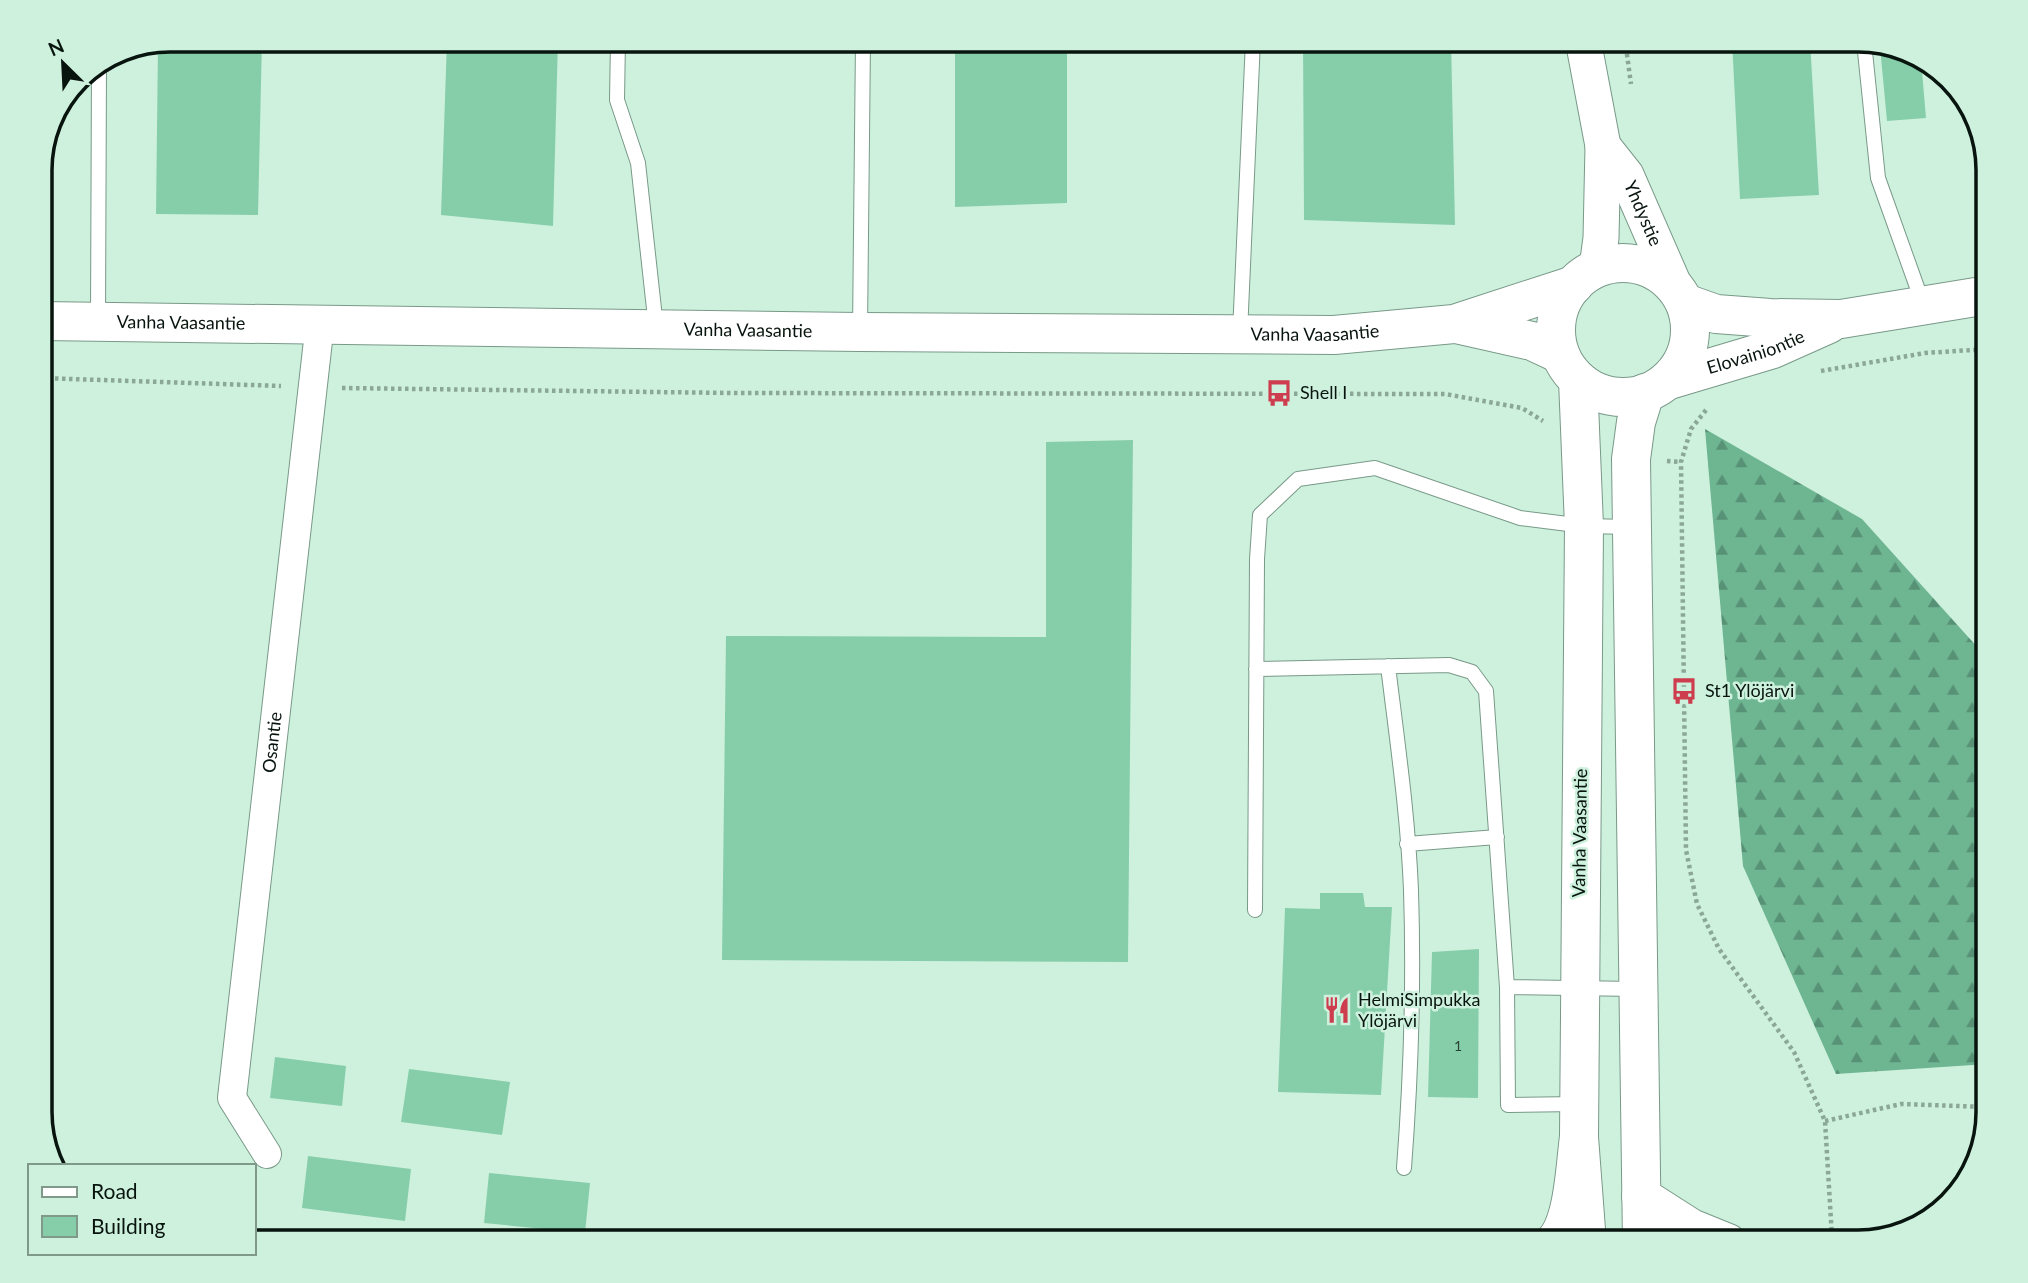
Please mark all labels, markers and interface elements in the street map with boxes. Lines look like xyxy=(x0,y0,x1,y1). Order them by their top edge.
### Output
north arrow xyxy=(28,28,98,98)
text: N xyxy=(45,34,67,60)
street label: Yhdystie xyxy=(1620,177,1668,249)
street label: Vanha Vaasantie xyxy=(116,310,246,334)
street label: Vanha Vaasantie xyxy=(683,318,813,341)
street label: Vanha Vaasantie xyxy=(1250,319,1380,345)
street label: Elovainiontie xyxy=(1704,324,1808,378)
bus stop icon: Shell I xyxy=(1264,378,1294,408)
place label: Shell I xyxy=(1300,381,1347,403)
bus stop icon: St1 Ylöjärvi xyxy=(1669,676,1699,706)
place label: St1 Ylöjärvi xyxy=(1705,679,1794,701)
street label: Osantie xyxy=(257,710,286,774)
street label: Vanha Vaasantie xyxy=(1567,768,1591,898)
place label: HelmiSimpukka Ylöjärvi xyxy=(1358,988,1480,1031)
restaurant icon: HelmiSimpukka Ylöjärvi xyxy=(1322,995,1352,1025)
house number: 1 xyxy=(1454,1037,1462,1054)
legend xyxy=(28,1164,256,1255)
text: Road xyxy=(91,1178,138,1203)
text: Building xyxy=(91,1213,166,1238)

